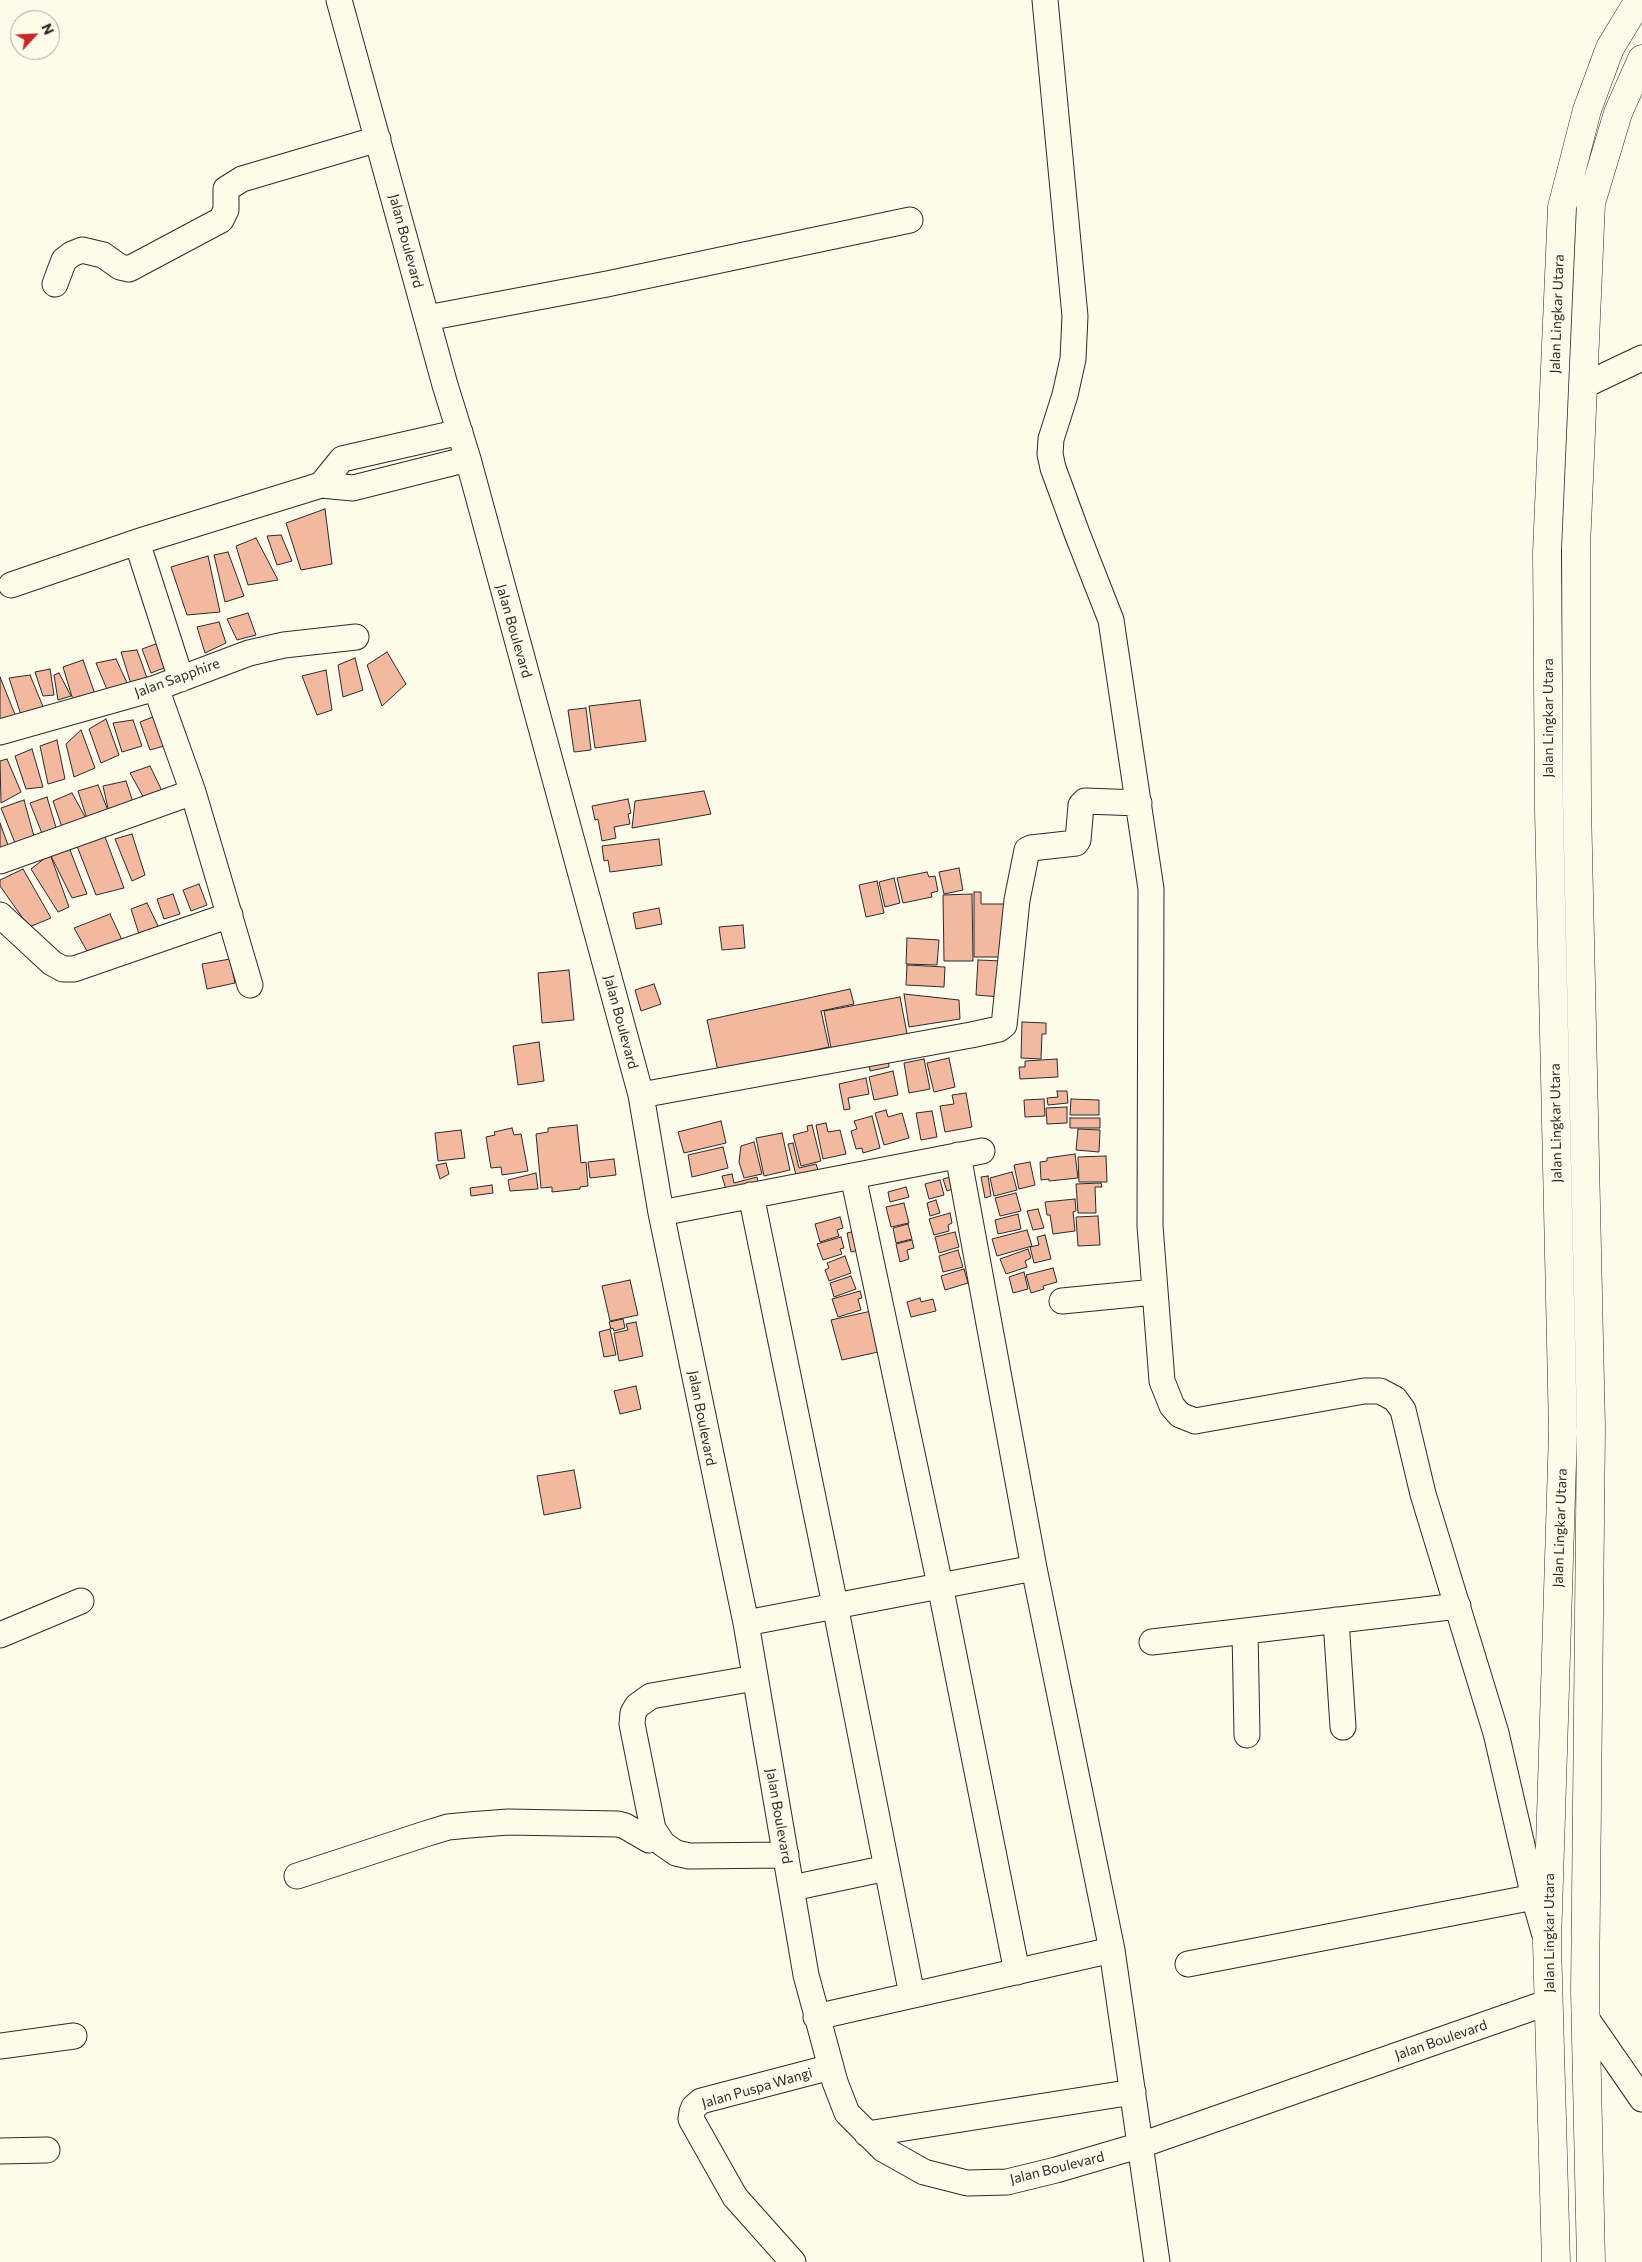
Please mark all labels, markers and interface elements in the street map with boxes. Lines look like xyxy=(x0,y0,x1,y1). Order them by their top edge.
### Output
north arrow xyxy=(10,10,60,60)
text: N xyxy=(38,21,58,37)
street label: Jalan Boulevard xyxy=(385,192,427,290)
street label: Jalan Lingkar Utara xyxy=(1547,254,1567,374)
street label: Jalan Boulevard xyxy=(493,582,535,680)
street label: Jalan Sapphire xyxy=(132,655,222,701)
street label: Jalan Lingkar Utara xyxy=(1540,658,1556,778)
street label: Jalan Boulevard xyxy=(600,973,642,1071)
street label: Jalan Lingkar Utara xyxy=(1547,1063,1565,1183)
street label: Jalan Boulevard xyxy=(685,1369,719,1467)
street label: Jalan Lingkar Utara xyxy=(1550,1468,1570,1588)
street label: Jalan Boulevard xyxy=(762,1767,796,1865)
street label: Jalan Lingkar Utara xyxy=(1541,1873,1557,1993)
street label: Jalan Boulevard xyxy=(1393,2016,1489,2064)
street label: Jalan Puspa Wangi xyxy=(700,2064,814,2112)
street label: Jalan Boulevard xyxy=(1008,2148,1106,2188)

